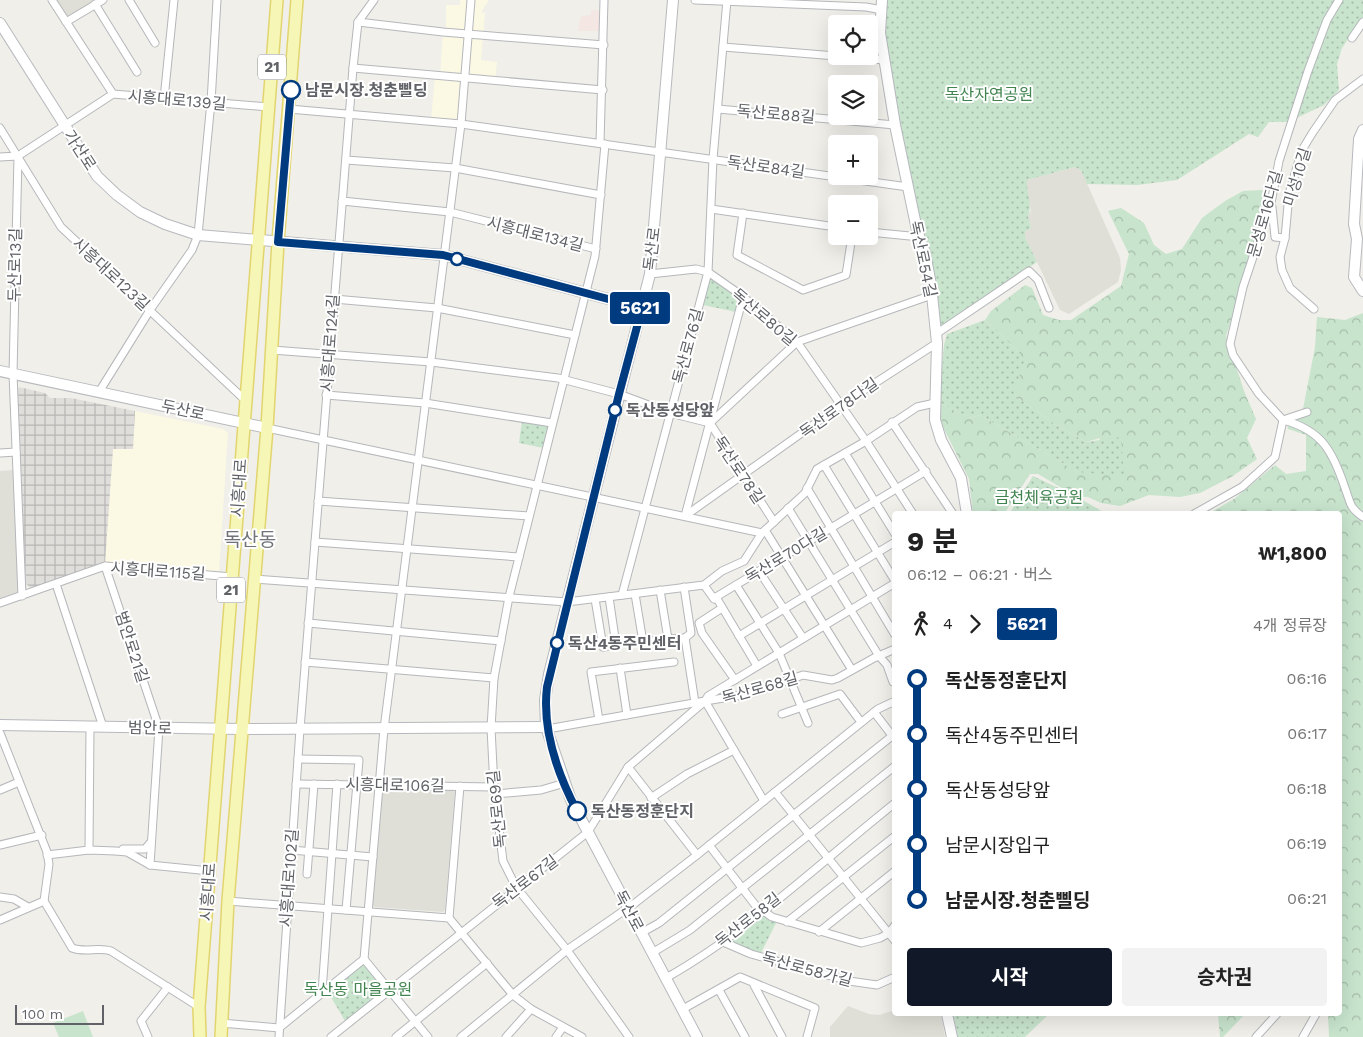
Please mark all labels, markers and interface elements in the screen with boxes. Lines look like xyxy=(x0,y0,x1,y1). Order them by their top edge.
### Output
map controls xyxy=(828,15,878,245)
button: locate xyxy=(828,15,878,65)
road number: 21 xyxy=(258,54,286,80)
button: layers xyxy=(828,75,878,125)
marker: 남문시장.청춘삘딩 xyxy=(281,80,301,100)
place label: 남문시장.청춘삘딩 xyxy=(305,81,427,100)
park label: 독산자연공원 xyxy=(945,85,1033,104)
street label: 시흥대로139길 xyxy=(127,86,227,114)
street label: 독산로88길 xyxy=(736,101,816,127)
street label: 가산로 xyxy=(60,126,100,174)
button: + xyxy=(828,135,878,185)
street label: 미성10길 xyxy=(1279,145,1315,209)
street label: 독산로84길 xyxy=(726,152,806,182)
street label: 문성로16다길 xyxy=(1244,168,1286,260)
button: − xyxy=(828,195,878,245)
street label: 시흥대로134길 xyxy=(485,213,585,255)
street label: 독산로54길 xyxy=(906,219,940,299)
street label: 독산로 xyxy=(640,226,664,272)
street label: 두산로13길 xyxy=(5,228,25,302)
street label: 시흥대로123길 xyxy=(69,233,153,315)
unlabelled marker xyxy=(450,252,464,266)
street label: 독산로80길 xyxy=(728,284,800,350)
line badge: 5621 xyxy=(605,292,675,324)
street label: 시흥대로124길 xyxy=(317,293,343,393)
text: 5621 xyxy=(620,297,660,318)
street label: 독산로76길 xyxy=(669,306,707,386)
street label: 독산로78다길 xyxy=(796,374,882,442)
street label: 두산로 xyxy=(159,396,207,424)
place label: 독산동성당앞 xyxy=(626,401,715,420)
marker: 독산동성당앞 xyxy=(608,403,622,417)
street label: 독산로78길 xyxy=(709,433,769,507)
street label: 시흥대로 xyxy=(227,458,251,518)
park label: 금천체육공원 xyxy=(995,488,1083,507)
street label: 독산로70다길 xyxy=(742,523,830,587)
text: 9 분 xyxy=(907,525,958,558)
district label: 독산동 xyxy=(224,528,276,551)
text: ₩1,800 xyxy=(1258,542,1327,565)
street label: 시흥대로115길 xyxy=(110,558,206,584)
text: 06:12 – 06:21 · 버스 xyxy=(907,565,1052,584)
road number: 21 xyxy=(217,578,245,602)
street label: 범안로21길 xyxy=(111,609,153,685)
icon: walk xyxy=(907,610,935,638)
icon: forward xyxy=(961,610,989,638)
text: 5621 xyxy=(1007,613,1047,634)
text: 4 xyxy=(943,614,953,633)
text: 4개 정류장 xyxy=(1253,616,1327,635)
place label: 독산4동주민센터 xyxy=(568,634,681,653)
marker: 독산4동주민센터 xyxy=(550,636,564,650)
street label: 독산로68길 xyxy=(720,668,800,708)
text: 독산동정훈단지 xyxy=(945,669,1067,692)
text: 06:16 xyxy=(1287,669,1327,688)
street label: 범안로 xyxy=(128,718,173,738)
text: 독산4동주민센터 xyxy=(945,724,1079,747)
text: 06:17 xyxy=(1287,724,1327,743)
street label: 독산로69길 xyxy=(483,769,511,849)
street label: 시흥대로106길 xyxy=(345,775,445,795)
text: 독산동성당앞 xyxy=(945,779,1050,802)
text: 06:18 xyxy=(1286,779,1327,798)
marker: 독산동정훈단지 xyxy=(567,801,587,821)
place label: 독산동정훈단지 xyxy=(591,802,694,821)
street label: 시흥대로102길 xyxy=(276,828,302,928)
text: 남문시장입구 xyxy=(945,834,1050,857)
text: 06:19 xyxy=(1286,834,1327,853)
street label: 독산로67길 xyxy=(488,851,562,913)
street label: 시흥대로 xyxy=(196,862,220,922)
street label: 독산로 xyxy=(610,887,648,935)
street label: 독산로58길 xyxy=(711,888,785,952)
text: 남문시장.청춘삘딩 xyxy=(945,889,1090,912)
text: 06:21 xyxy=(1287,889,1327,908)
street label: 독산로58가길 xyxy=(760,948,854,990)
button: 시작 xyxy=(907,948,1112,1006)
button: 승차권 xyxy=(1122,948,1327,1006)
park label: 독산동 마을공원 xyxy=(304,980,412,999)
scale bar xyxy=(15,1002,104,1025)
text: 100 m xyxy=(22,1006,63,1022)

